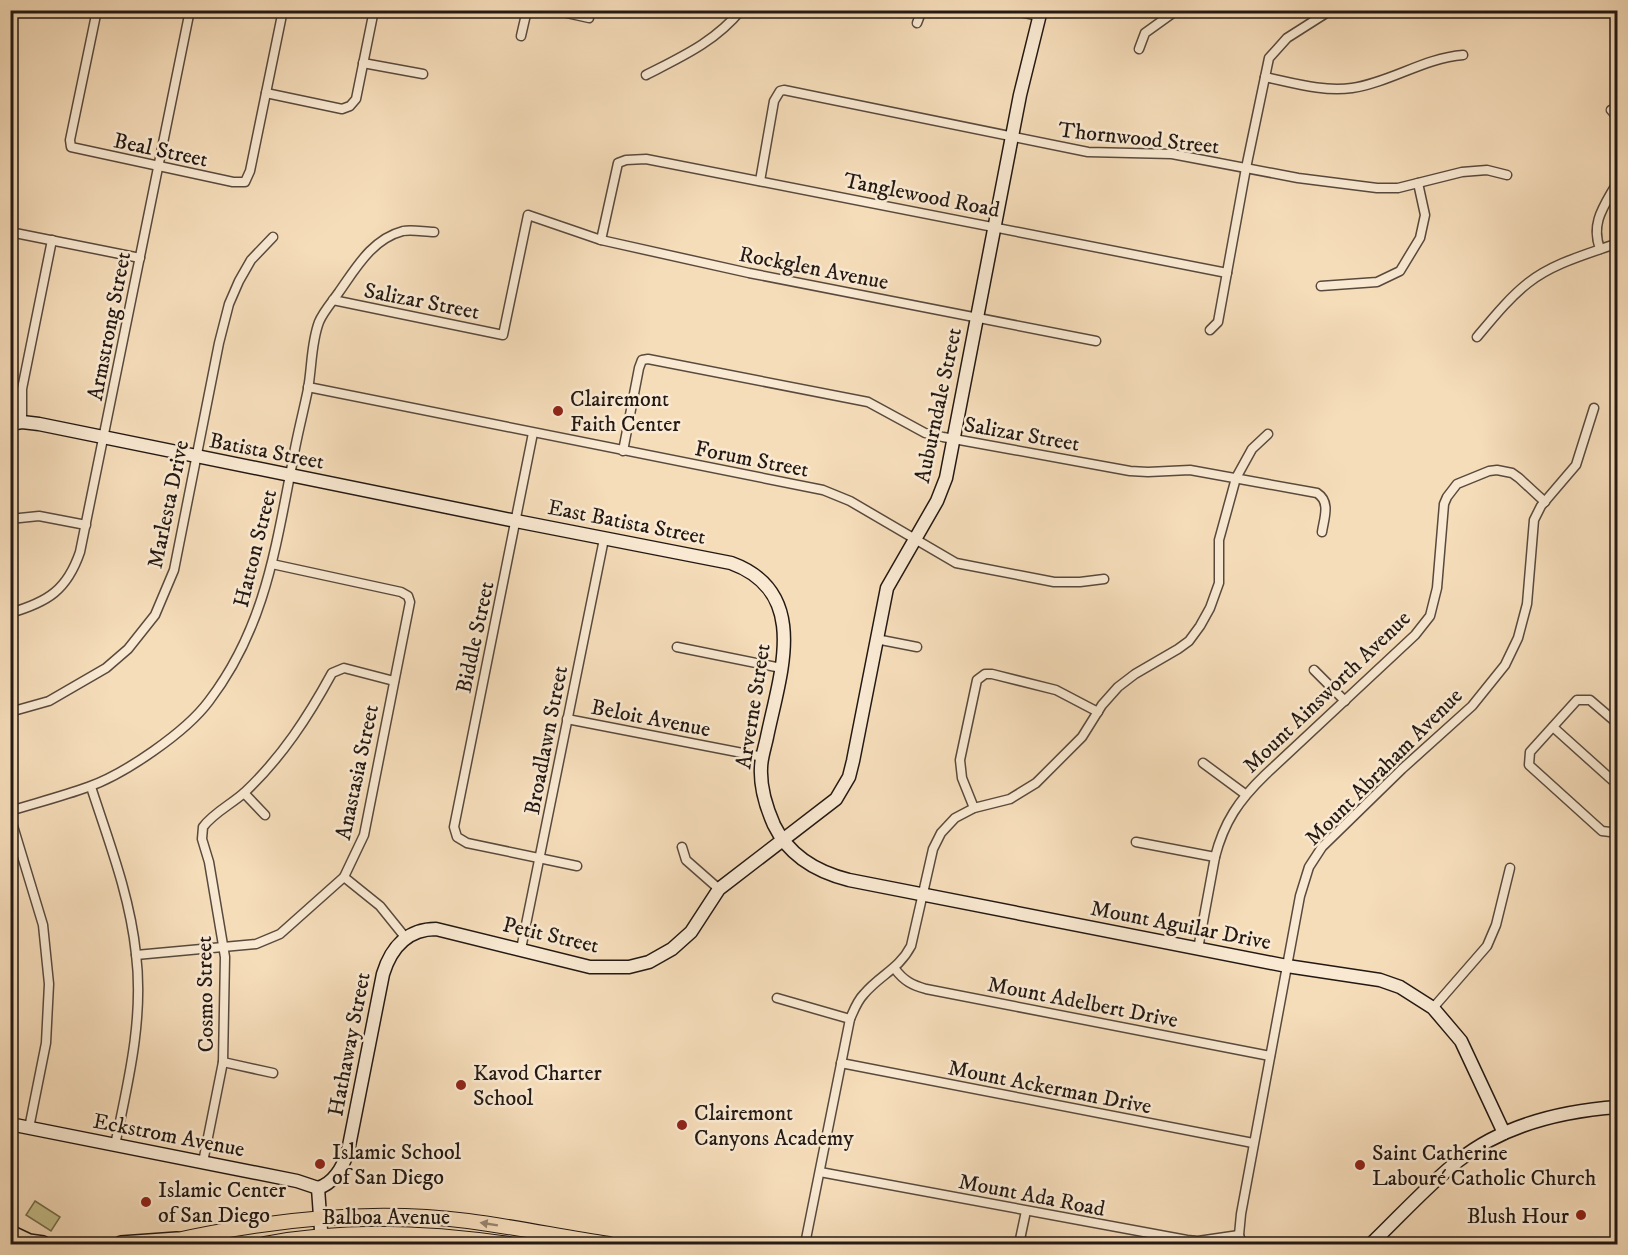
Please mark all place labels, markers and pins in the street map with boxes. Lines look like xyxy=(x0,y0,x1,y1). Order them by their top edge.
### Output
place label: Clairemont Faith Center xyxy=(570,386,681,438)
marker: Clairemont Faith Center xyxy=(551,404,565,418)
place label: Kavod Charter School xyxy=(473,1060,603,1112)
marker: Kavod Charter School xyxy=(454,1078,468,1092)
place label: Clairemont Canyons Academy xyxy=(694,1100,854,1152)
marker: Clairemont Canyons Academy xyxy=(675,1118,689,1132)
place label: Islamic School of San Diego xyxy=(332,1139,462,1191)
place label: Saint Catherine Labouré Catholic Church xyxy=(1372,1140,1597,1192)
marker: Islamic School of San Diego xyxy=(313,1157,327,1171)
marker: Saint Catherine Labouré Catholic Church xyxy=(1353,1158,1367,1172)
place label: Islamic Center of San Diego xyxy=(158,1177,287,1229)
marker: Islamic Center of San Diego xyxy=(139,1195,153,1209)
place label: Blush Hour xyxy=(1467,1203,1570,1230)
marker: Blush Hour xyxy=(1574,1208,1588,1222)

